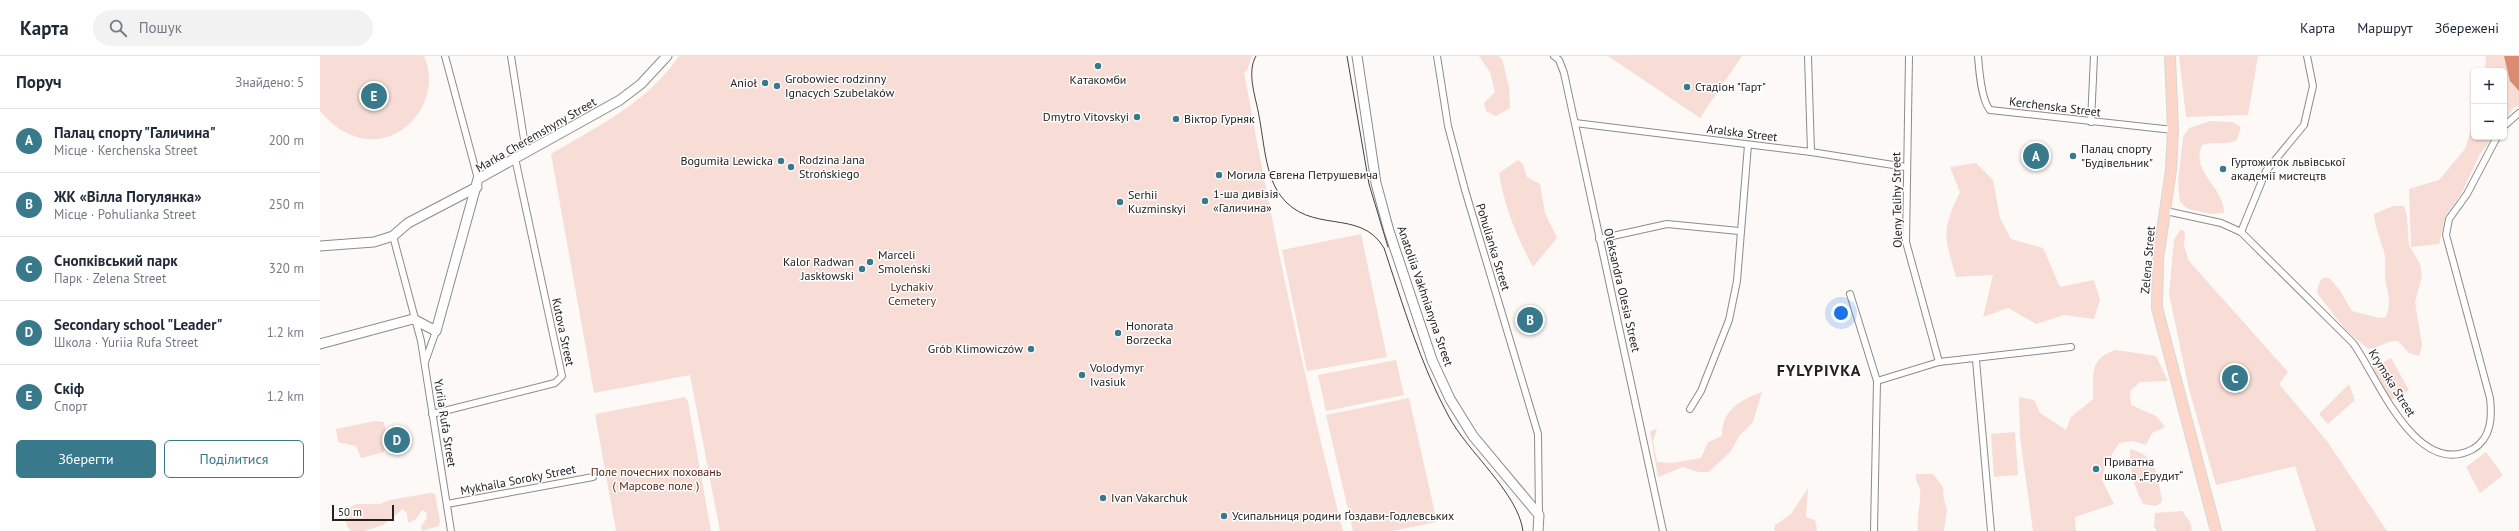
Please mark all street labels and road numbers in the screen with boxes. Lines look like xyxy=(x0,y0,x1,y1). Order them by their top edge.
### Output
street label: Kerchenska Street xyxy=(2008,93,2102,120)
street label: Marka Cheremshyny Street xyxy=(473,94,599,175)
street label: Aralska Street xyxy=(1706,121,1778,144)
street label: Oleny Telihy Street xyxy=(1888,152,1905,248)
street label: Pohulianka Street xyxy=(1473,201,1514,292)
street label: Anatoliia Vakhnianyna Street xyxy=(1394,224,1457,368)
street label: Zelena Street xyxy=(2137,225,2158,294)
street label: Oleksandra Olesia Street xyxy=(1601,226,1644,353)
street label: Kutova Street xyxy=(549,296,578,367)
street label: Krymska Street xyxy=(2366,346,2419,419)
street label: Yuriia Rufa Street xyxy=(431,378,460,468)
street label: Mykhaila Soroky Street xyxy=(459,461,577,498)

